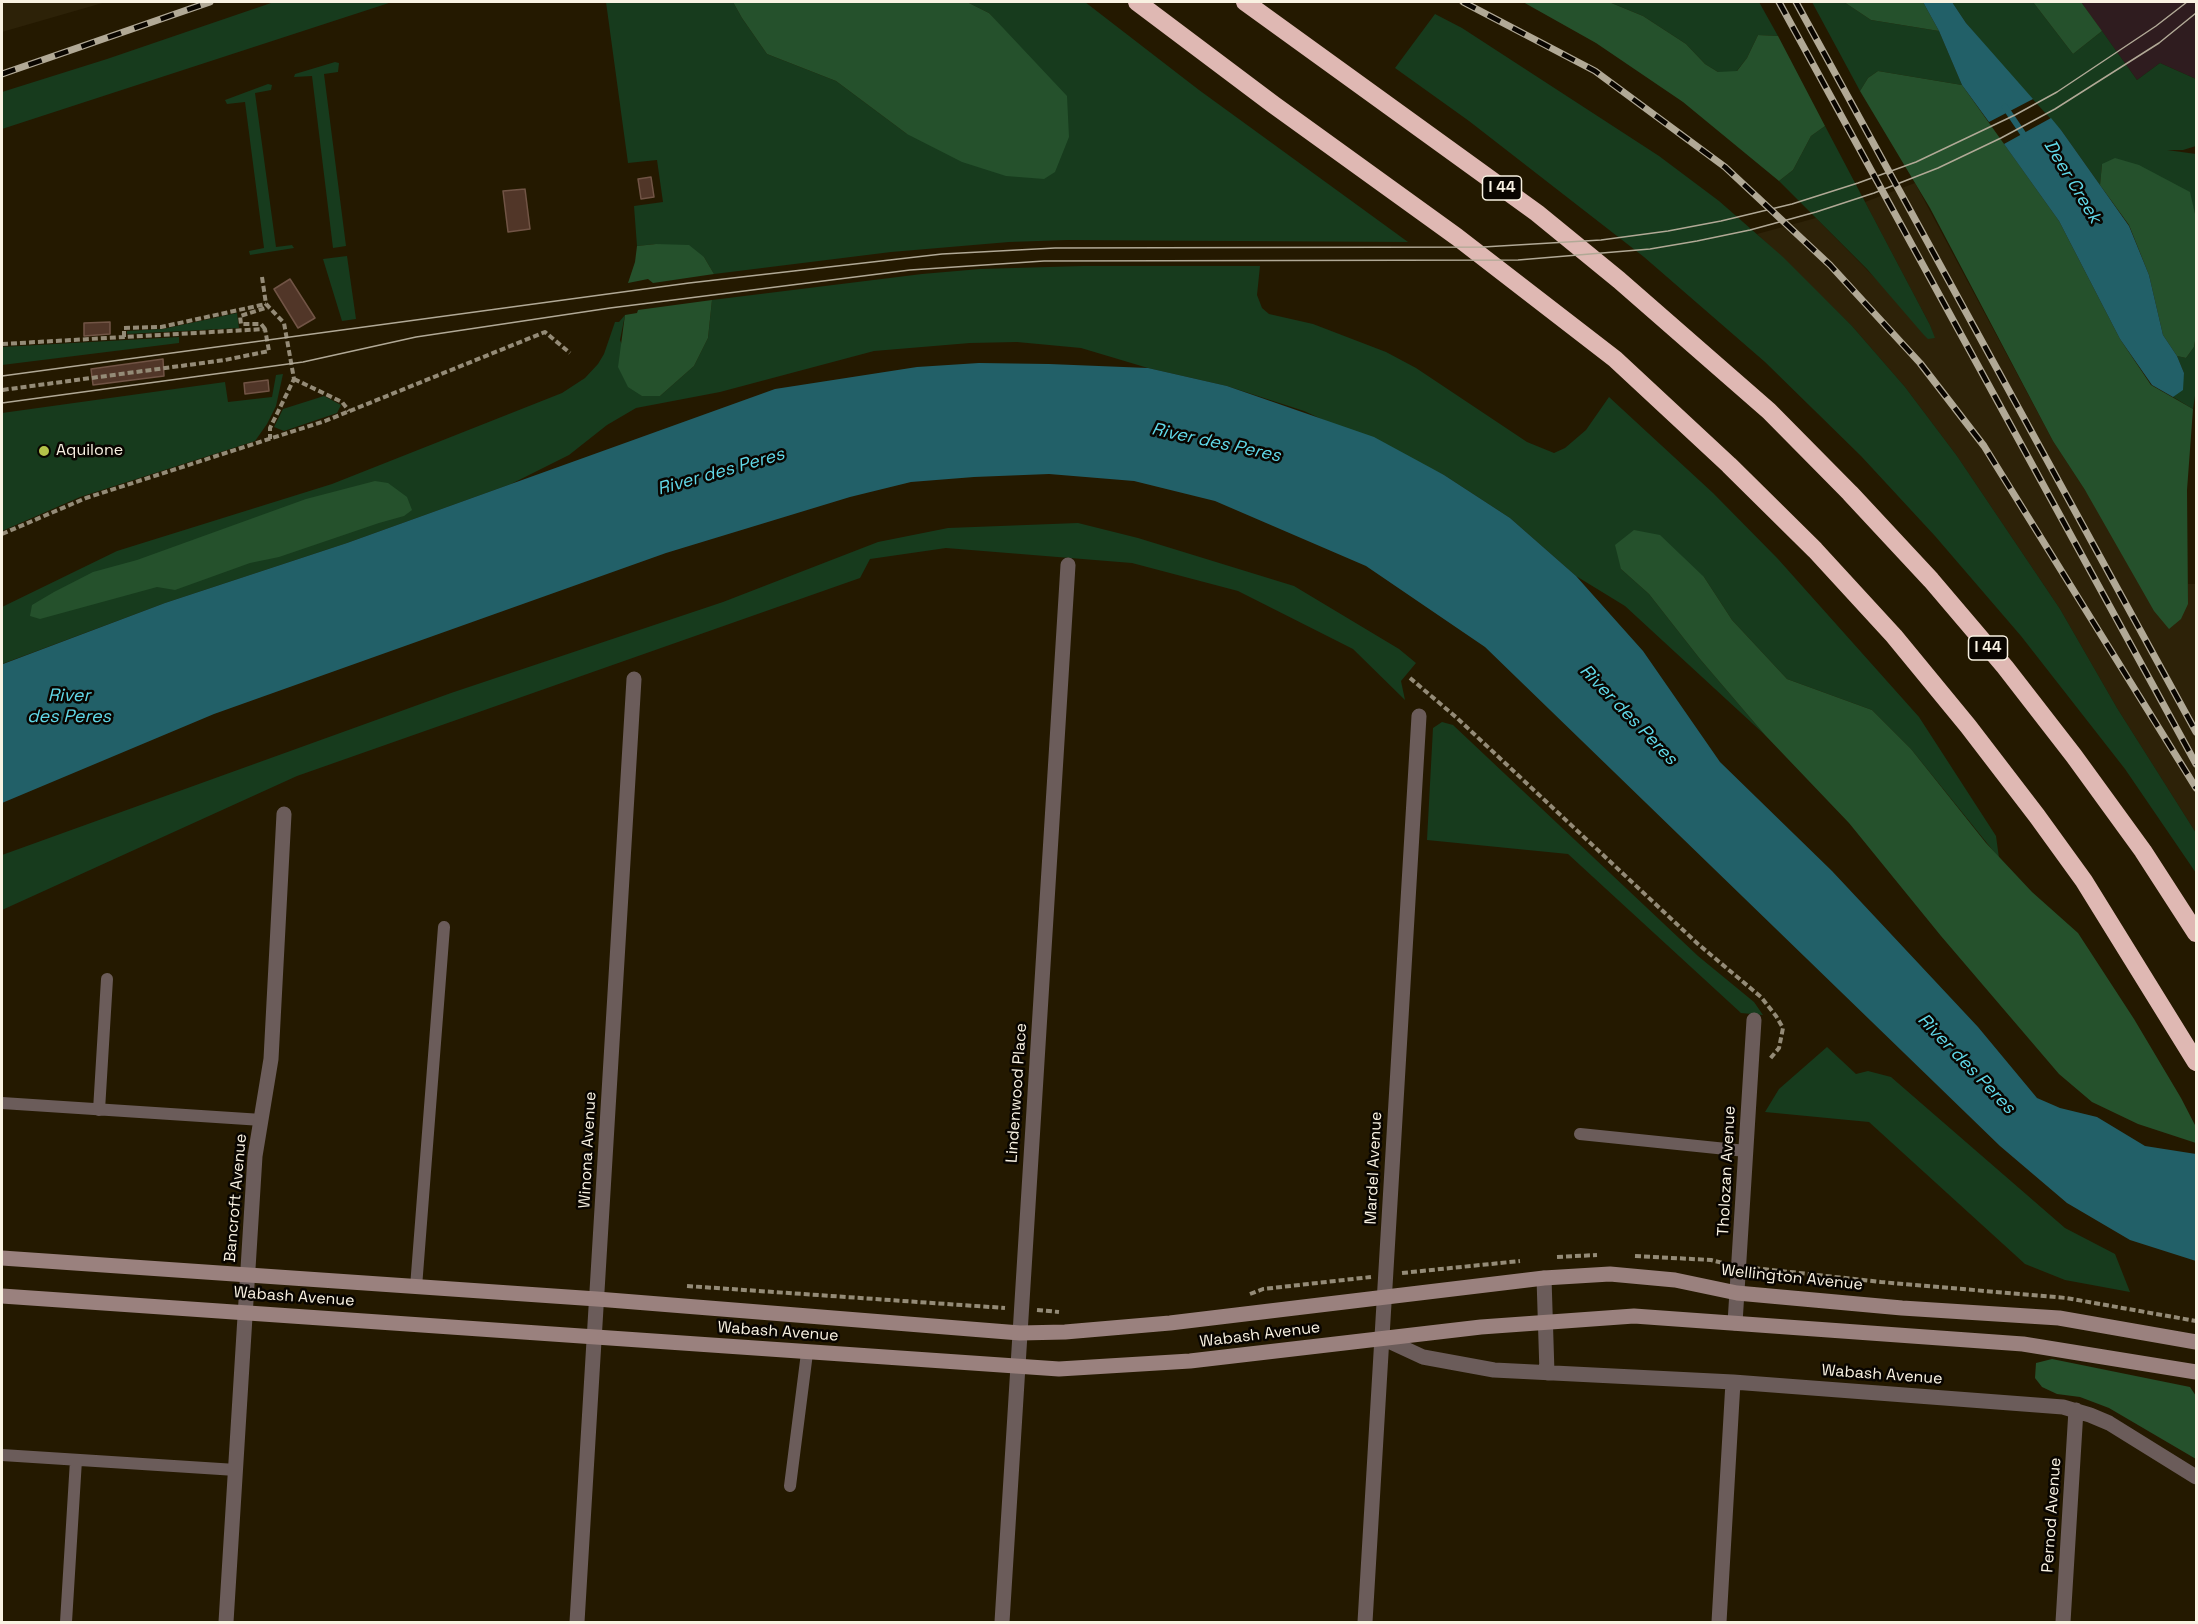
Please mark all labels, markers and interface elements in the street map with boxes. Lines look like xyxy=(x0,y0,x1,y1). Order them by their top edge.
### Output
water label: Deer Creek xyxy=(2039,136,2105,228)
road number: I 44 xyxy=(1482,176,1522,200)
water label: River des Peres xyxy=(1150,419,1282,467)
place label: Aquilone xyxy=(56,441,123,461)
marker: Aquilone xyxy=(37,444,51,458)
water label: River des Peres xyxy=(655,444,787,500)
road number: I 44 xyxy=(1968,636,2008,660)
water label: River des Peres xyxy=(1575,660,1681,770)
water label: River des Peres xyxy=(27,685,111,728)
water label: River des Peres xyxy=(1913,1009,2019,1119)
street label: Lindenwood Place xyxy=(1003,1022,1031,1164)
street label: Winona Avenue xyxy=(575,1091,601,1209)
street label: Tholozan Avenue xyxy=(1714,1105,1740,1237)
street label: Mardel Avenue xyxy=(1361,1111,1387,1225)
street label: Bancroft Avenue xyxy=(221,1133,251,1263)
street label: Wellington Avenue xyxy=(1720,1261,1864,1295)
street label: Wabash Avenue xyxy=(233,1283,355,1311)
street label: Wabash Avenue xyxy=(717,1318,839,1346)
street label: Wabash Avenue xyxy=(1199,1318,1321,1352)
street label: Wabash Avenue xyxy=(1821,1361,1943,1389)
street label: Pernod Avenue xyxy=(2038,1457,2066,1573)

